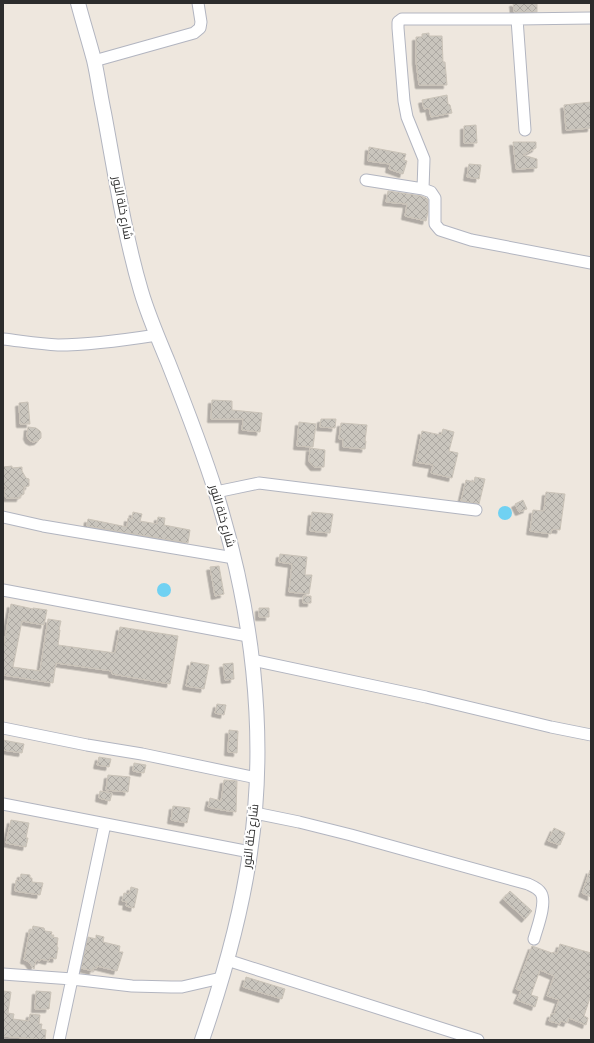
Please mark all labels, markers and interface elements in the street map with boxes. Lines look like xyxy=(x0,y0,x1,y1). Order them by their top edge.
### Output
street label: شارع خلة النور xyxy=(108,174,136,241)
street label: شارع خلة النور xyxy=(206,482,238,549)
street label: شارع خلة النور xyxy=(240,803,262,870)

